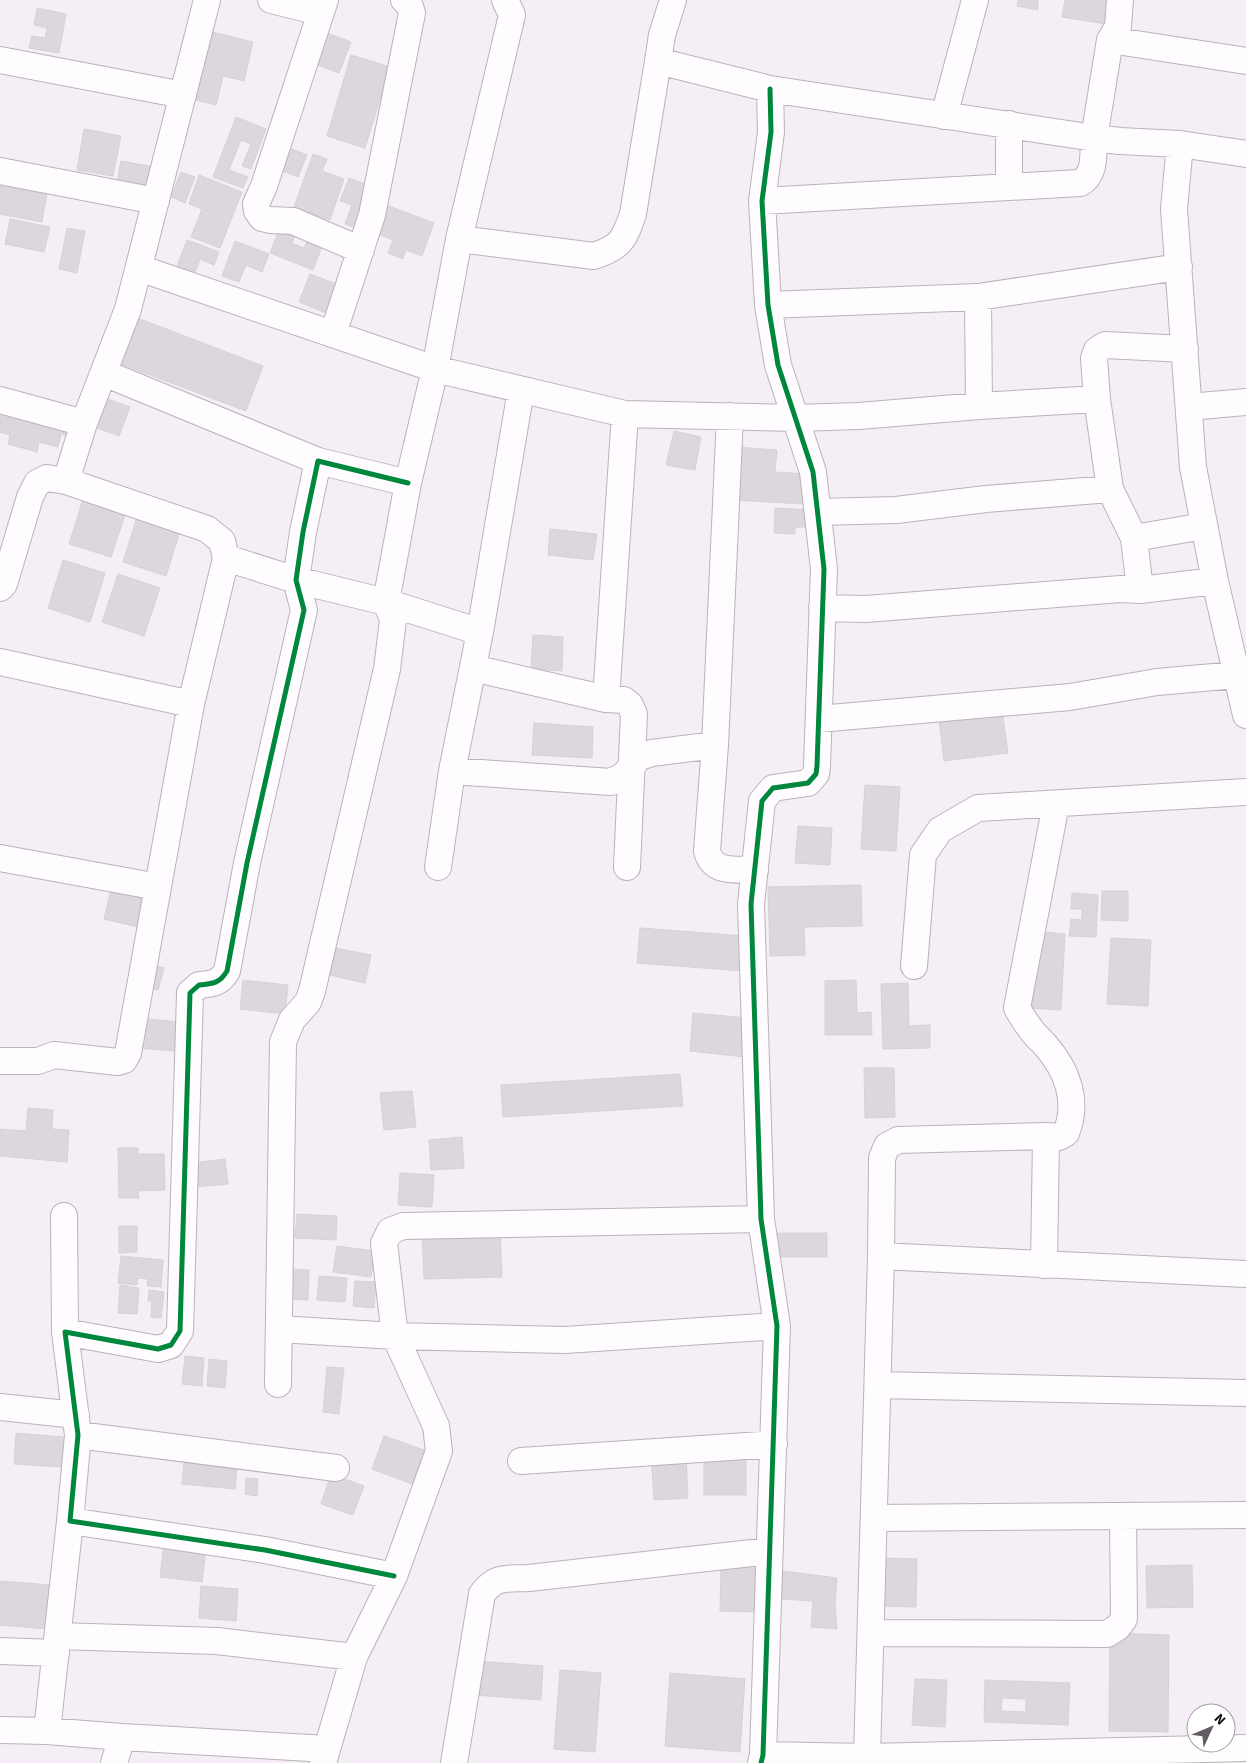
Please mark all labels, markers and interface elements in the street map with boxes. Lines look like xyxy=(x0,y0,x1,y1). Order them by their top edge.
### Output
north arrow xyxy=(1186,1703,1236,1753)
text: N xyxy=(1209,1709,1230,1730)

